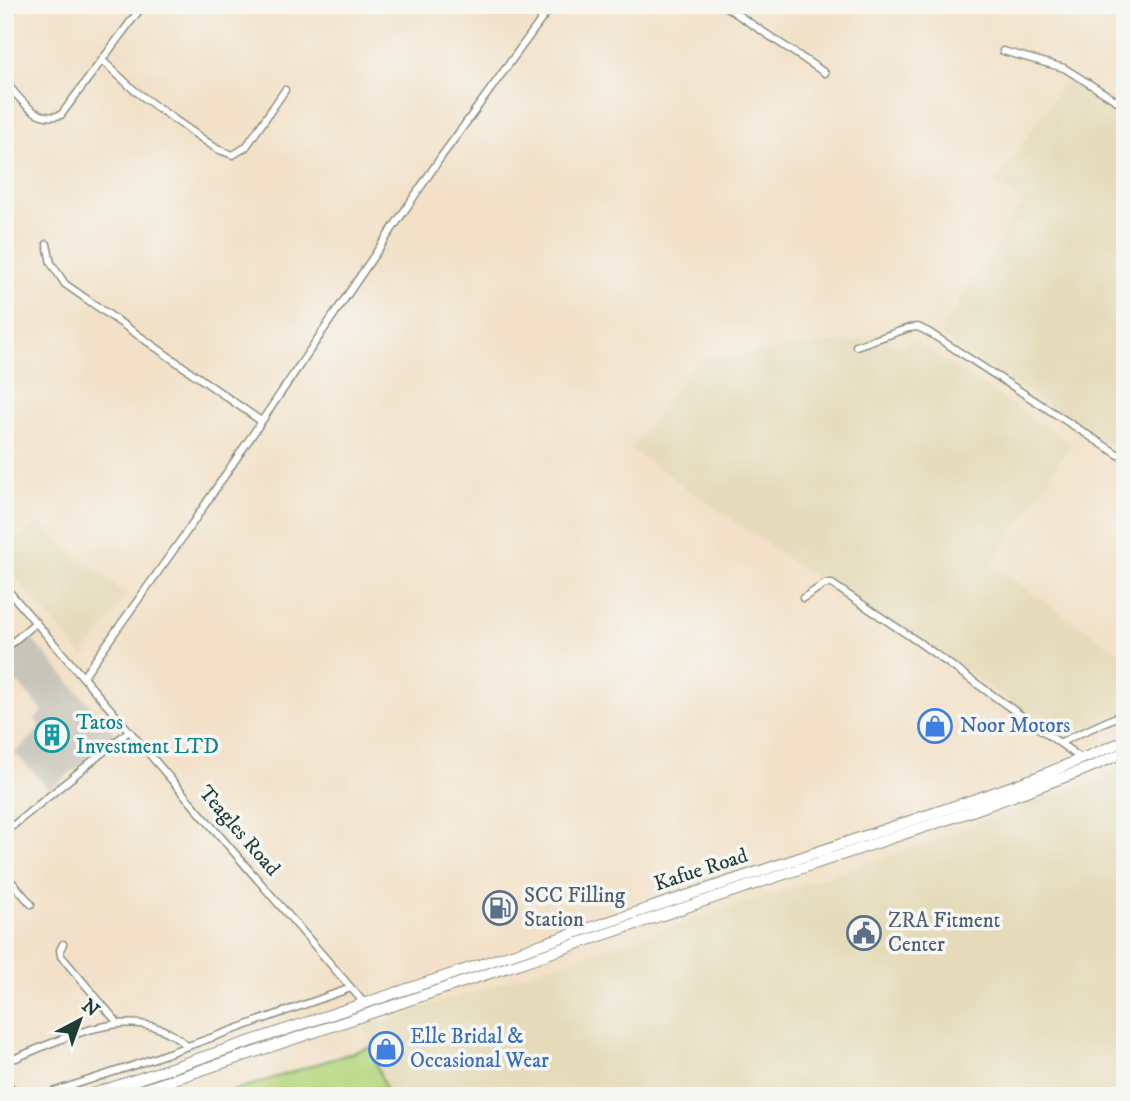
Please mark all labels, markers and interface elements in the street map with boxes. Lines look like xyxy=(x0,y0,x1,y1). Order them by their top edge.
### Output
shop icon: Noor Motors xyxy=(916,707,954,745)
place label: Tatos Investment LTD xyxy=(76,710,219,760)
place label: Noor Motors xyxy=(960,713,1070,739)
building icon: Tatos Investment LTD xyxy=(33,716,71,754)
street label: Teagles Road xyxy=(193,780,286,882)
street label: Kafue Road xyxy=(651,842,752,897)
place label: SCC Filling Station xyxy=(524,883,626,933)
fuel station icon: SCC Filling Station xyxy=(481,889,519,927)
place label: ZRA Fitment Center xyxy=(888,908,1001,958)
public building icon: ZRA Fitment Center xyxy=(845,914,883,952)
north arrow xyxy=(46,986,116,1056)
text: N xyxy=(77,995,104,1022)
place label: Elle Bridal & Occasional Wear xyxy=(410,1024,549,1074)
shop icon: Elle Bridal & Occasional Wear xyxy=(367,1030,405,1068)

